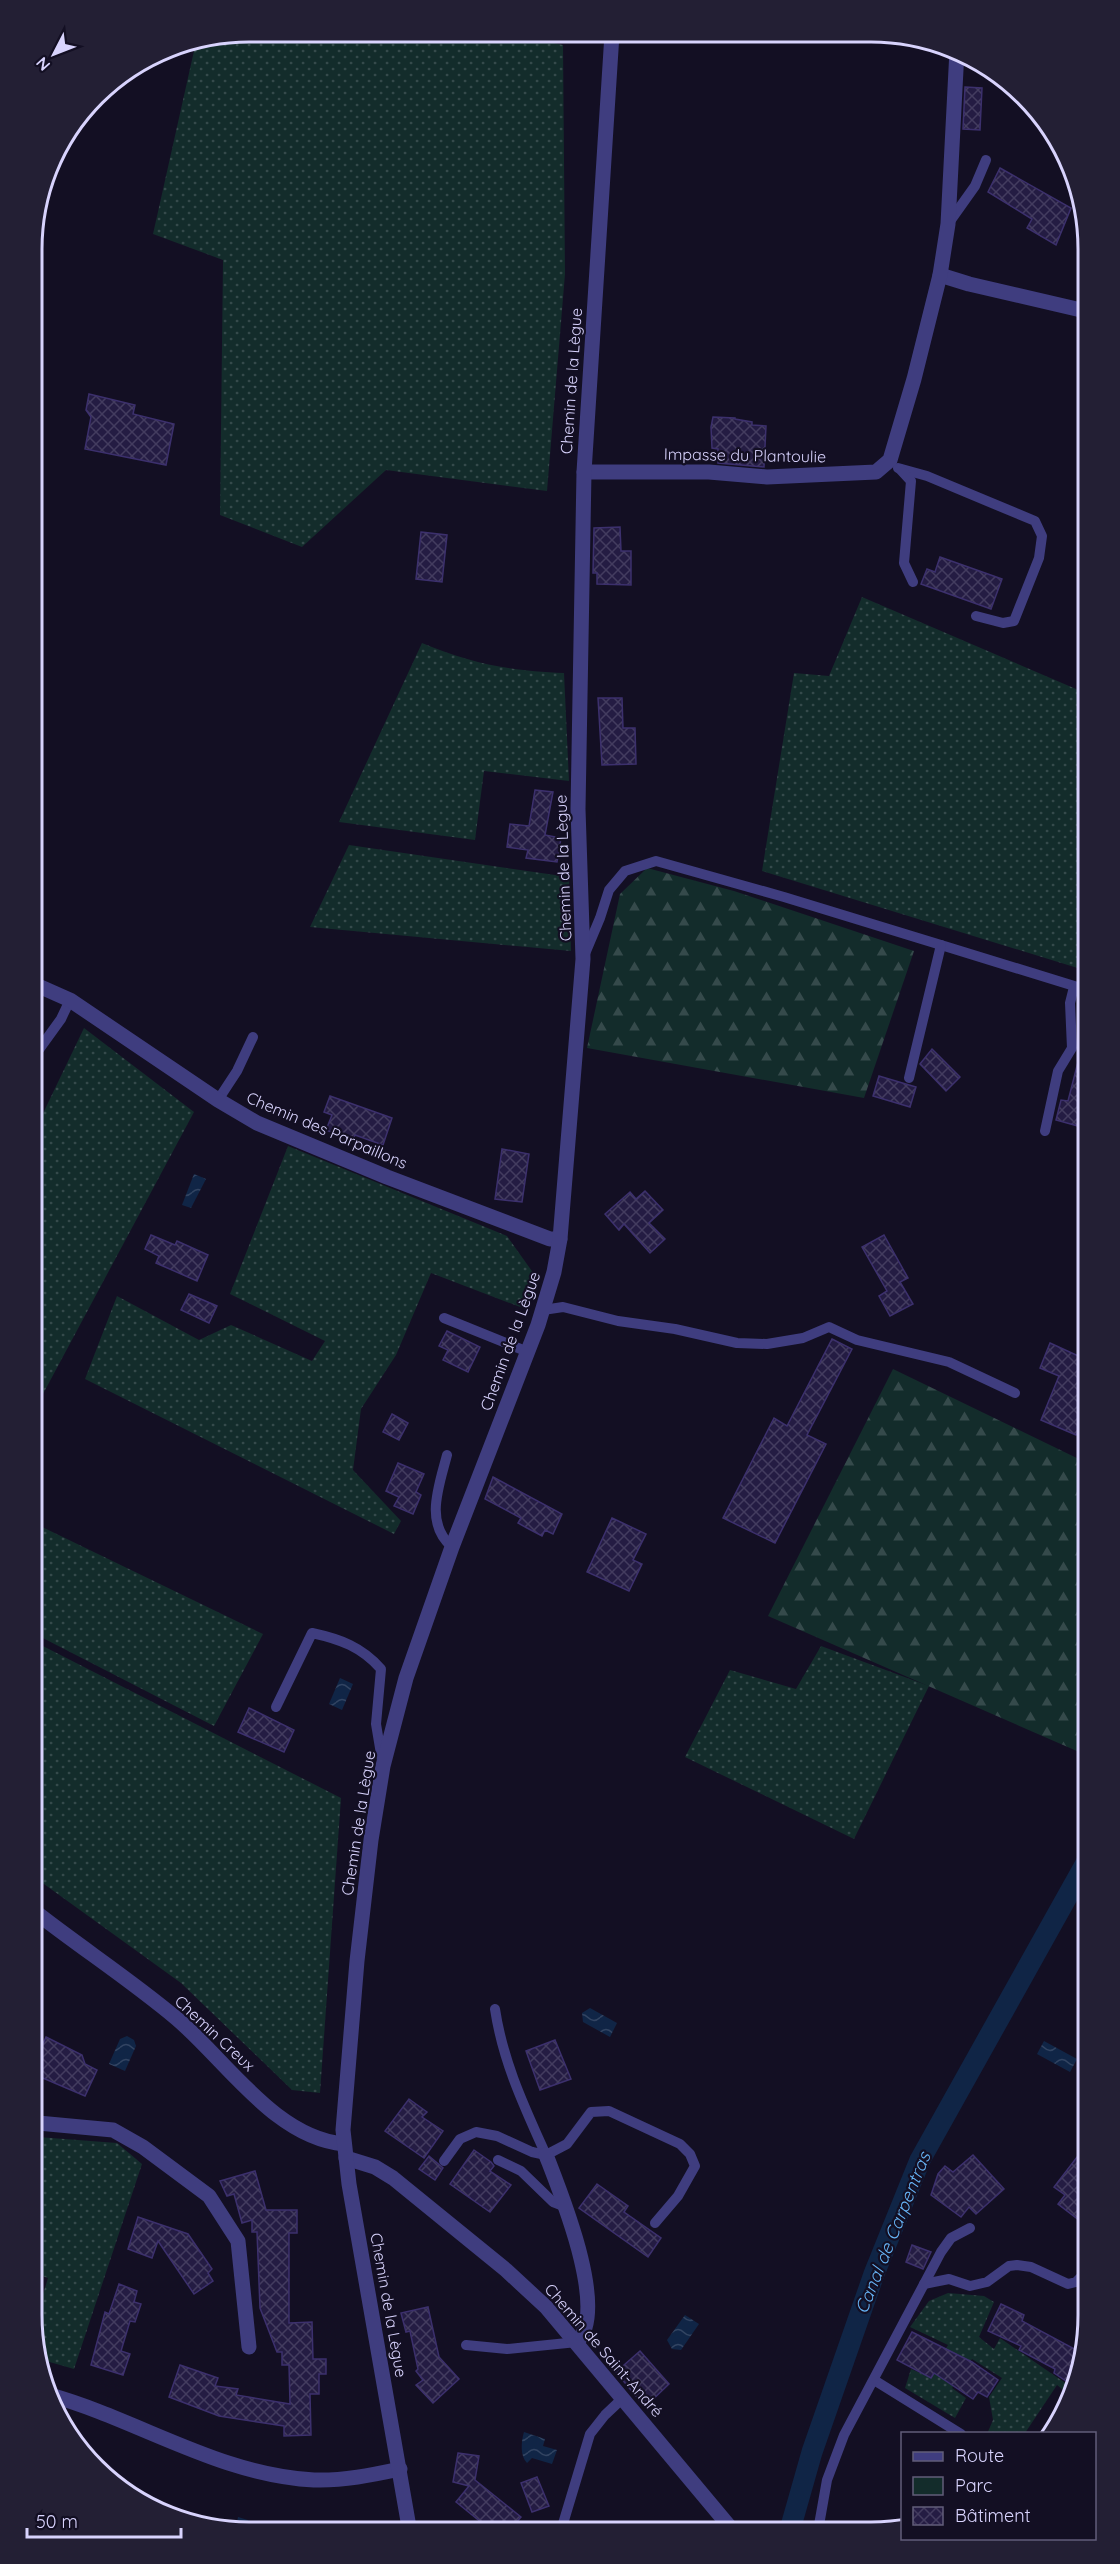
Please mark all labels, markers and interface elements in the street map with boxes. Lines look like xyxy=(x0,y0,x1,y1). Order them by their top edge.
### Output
north arrow xyxy=(24,24,84,84)
text: N xyxy=(31,53,54,75)
street label: Chemin de la Lègue xyxy=(556,307,586,455)
street label: Impasse du Plantoulie xyxy=(664,444,826,466)
street label: Chemin de la Lègue xyxy=(550,794,576,942)
street label: Chemin des Parpaillons xyxy=(244,1087,410,1173)
street label: Chemin de la Lègue xyxy=(476,1269,544,1413)
street label: Chemin de la Lègue xyxy=(337,1749,379,1897)
street label: Chemin Creux xyxy=(171,1991,259,2075)
water label: Canal de Carpentras xyxy=(850,2147,936,2317)
street label: Chemin de la Lègue xyxy=(366,2231,412,2379)
street label: Chemin de Saint-André xyxy=(541,2279,667,2421)
legend xyxy=(901,2432,1096,2540)
text: Route xyxy=(955,2444,1004,2467)
text: Parc xyxy=(955,2474,992,2497)
scale bar xyxy=(27,2501,182,2539)
text: Bâtiment xyxy=(955,2504,1031,2527)
text: 50 m xyxy=(36,2510,78,2533)

